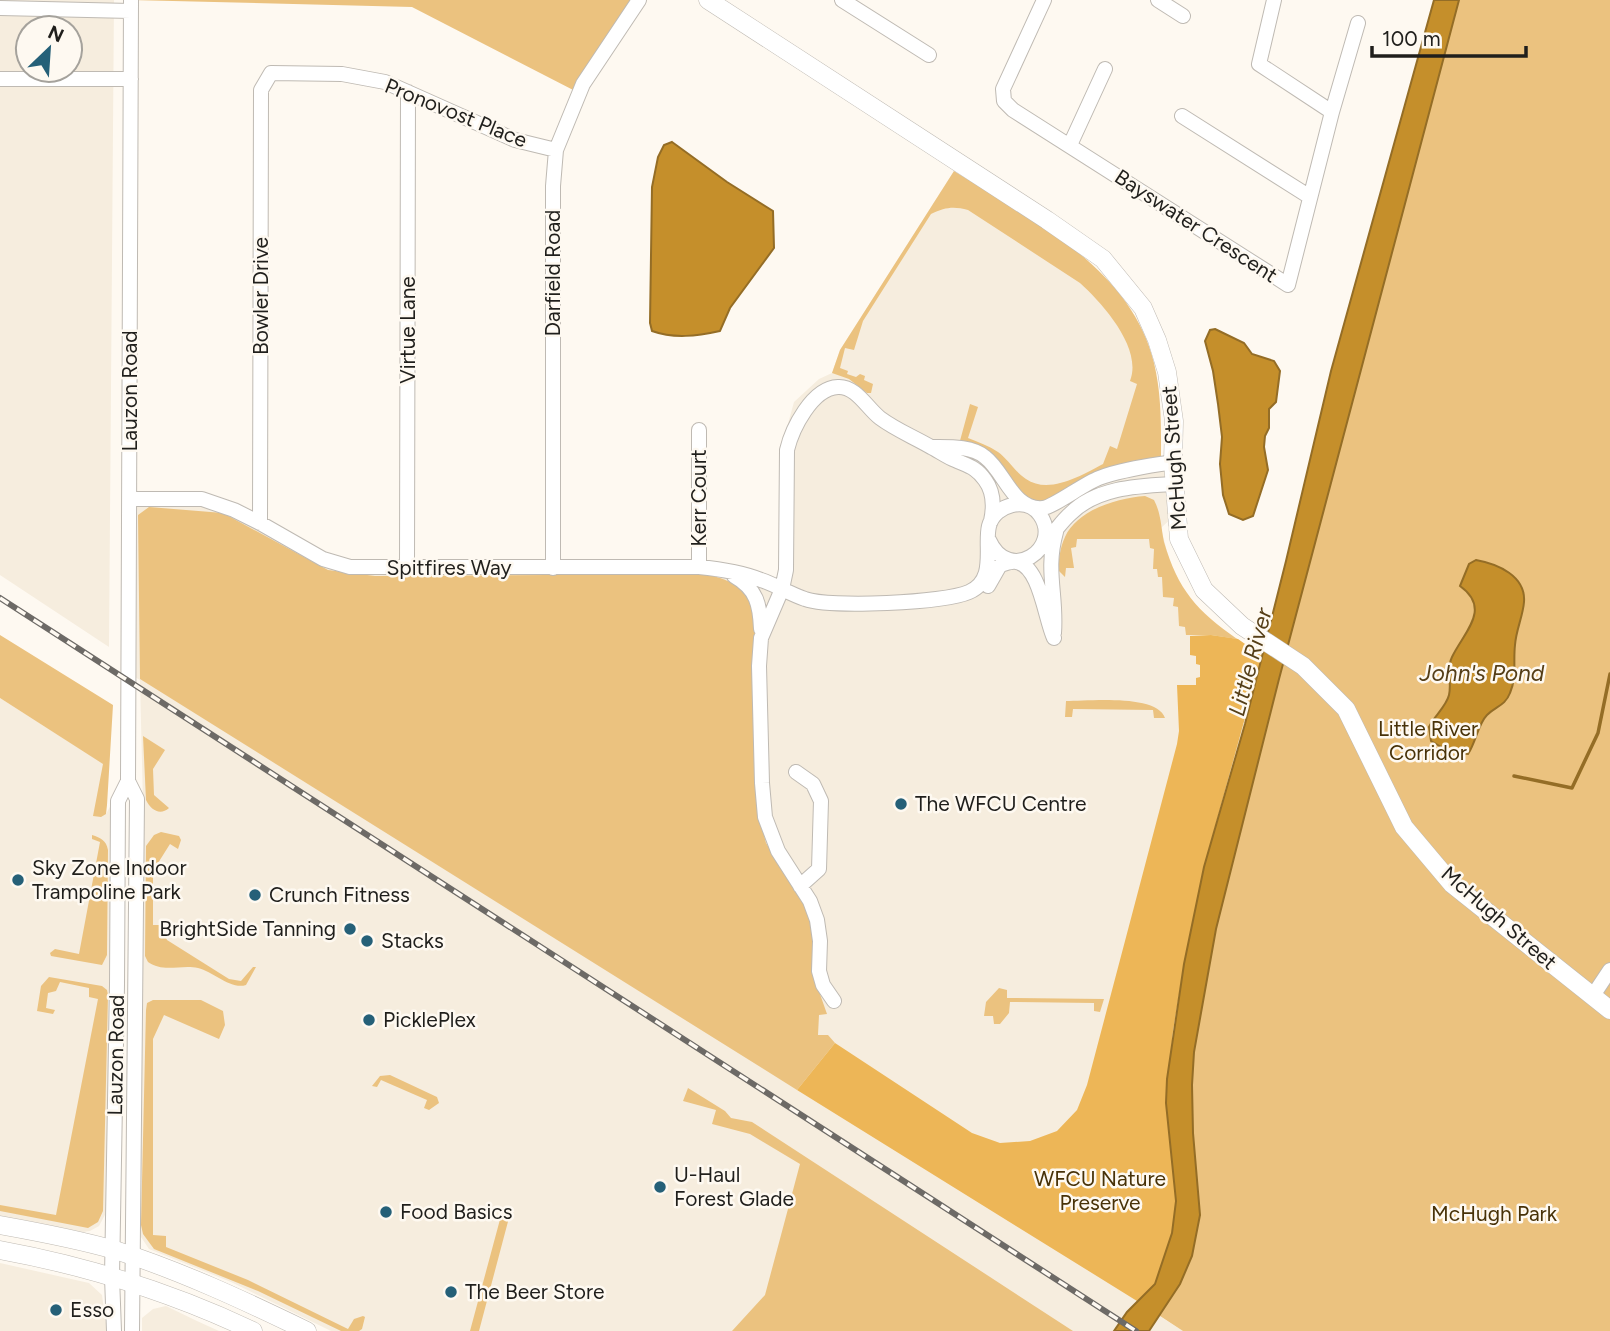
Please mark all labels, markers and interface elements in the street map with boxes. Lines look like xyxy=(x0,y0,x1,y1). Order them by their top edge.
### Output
north arrow xyxy=(14,14,84,84)
scale bar xyxy=(1372,14,1526,58)
text: N xyxy=(44,21,67,48)
text: 100 m xyxy=(1382,26,1441,51)
street label: Pronovost Place xyxy=(381,73,531,152)
street label: Bayswater Crescent xyxy=(1110,164,1282,287)
street label: Darfield Road xyxy=(540,210,565,336)
street label: Bowler Drive xyxy=(248,237,273,355)
street label: Virtue Lane xyxy=(395,276,420,384)
street label: Lauzon Road xyxy=(117,330,142,452)
street label: McHugh Street xyxy=(1156,385,1191,531)
street label: Kerr Court xyxy=(686,449,711,547)
street label: Spitfires Way xyxy=(386,555,512,580)
water label: Little River xyxy=(1222,604,1278,719)
water label: John's Pond xyxy=(1419,659,1545,687)
park label: Little River Corridor xyxy=(1378,716,1478,765)
place label: The WFCU Centre xyxy=(915,791,1087,816)
marker: The WFCU Centre xyxy=(893,796,909,812)
place label: Sky Zone Indoor Trampoline Park xyxy=(32,855,187,904)
street label: McHugh Street xyxy=(1437,861,1562,975)
marker: Sky Zone Indoor Trampoline Park xyxy=(10,872,26,888)
place label: Crunch Fitness xyxy=(269,882,410,907)
marker: Crunch Fitness xyxy=(247,887,263,903)
place label: BrightSide Tanning xyxy=(159,916,336,941)
marker: BrightSide Tanning xyxy=(342,921,358,937)
place label: Stacks xyxy=(381,928,444,953)
marker: Stacks xyxy=(359,933,375,949)
street label: Lauzon Road xyxy=(102,994,129,1116)
place label: PicklePlex xyxy=(383,1007,476,1032)
marker: PicklePlex xyxy=(361,1012,377,1028)
place label: U-Haul Forest Glade xyxy=(674,1162,794,1211)
park label: WFCU Nature Preserve xyxy=(1034,1166,1166,1215)
marker: U-Haul Forest Glade xyxy=(652,1179,668,1195)
place label: Food Basics xyxy=(400,1199,512,1224)
park label: McHugh Park xyxy=(1431,1201,1558,1226)
marker: Food Basics xyxy=(378,1204,394,1220)
place label: The Beer Store xyxy=(465,1279,605,1304)
marker: The Beer Store xyxy=(443,1284,459,1300)
place label: Esso xyxy=(70,1297,114,1322)
marker: Esso xyxy=(48,1302,64,1318)

